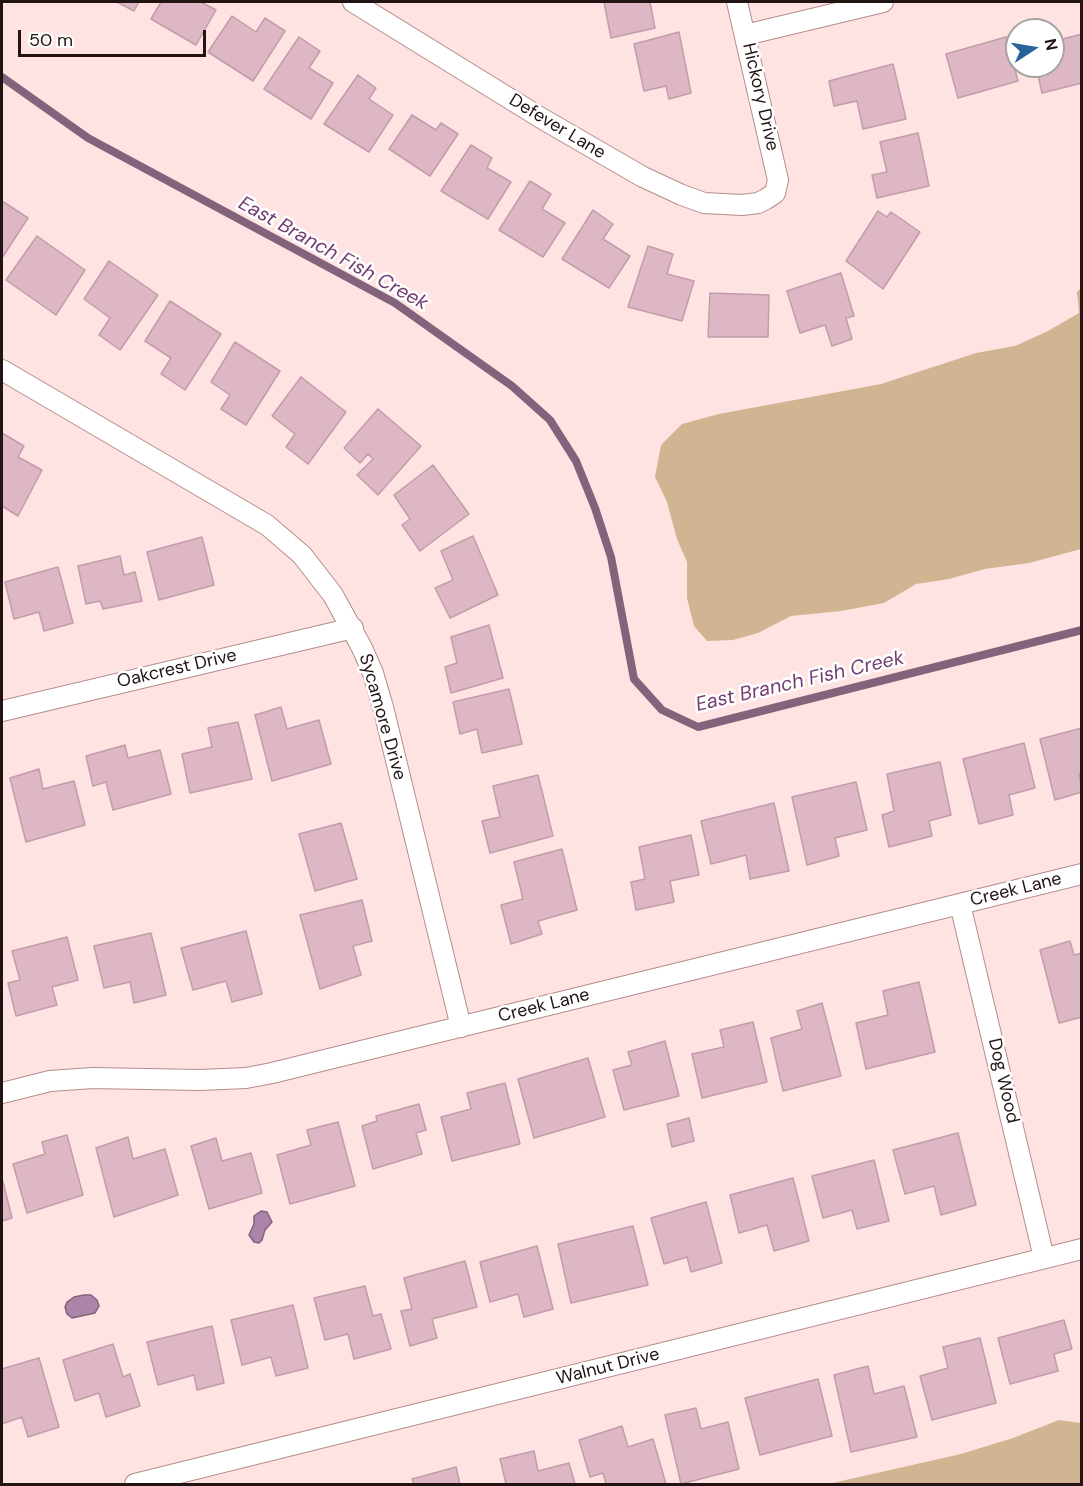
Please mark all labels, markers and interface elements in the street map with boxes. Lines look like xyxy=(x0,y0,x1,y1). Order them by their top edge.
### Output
scale bar xyxy=(21,18,208,56)
north arrow xyxy=(1005,18,1065,78)
text: 50 m xyxy=(29,28,73,52)
text: N xyxy=(1040,37,1063,52)
street label: Hickory Drive xyxy=(737,41,783,153)
street label: Defever Lane xyxy=(505,90,609,164)
water label: East Branch Fish Creek xyxy=(234,192,432,316)
street label: Oakcrest Drive xyxy=(115,645,239,693)
water label: East Branch Fish Creek xyxy=(694,646,906,718)
street label: Sycamore Drive xyxy=(354,651,410,783)
street label: Creek Lane xyxy=(968,868,1064,912)
street label: Creek Lane xyxy=(496,984,592,1028)
street label: Dog Wood xyxy=(983,1036,1023,1126)
street label: Walnut Drive xyxy=(554,1344,662,1390)

